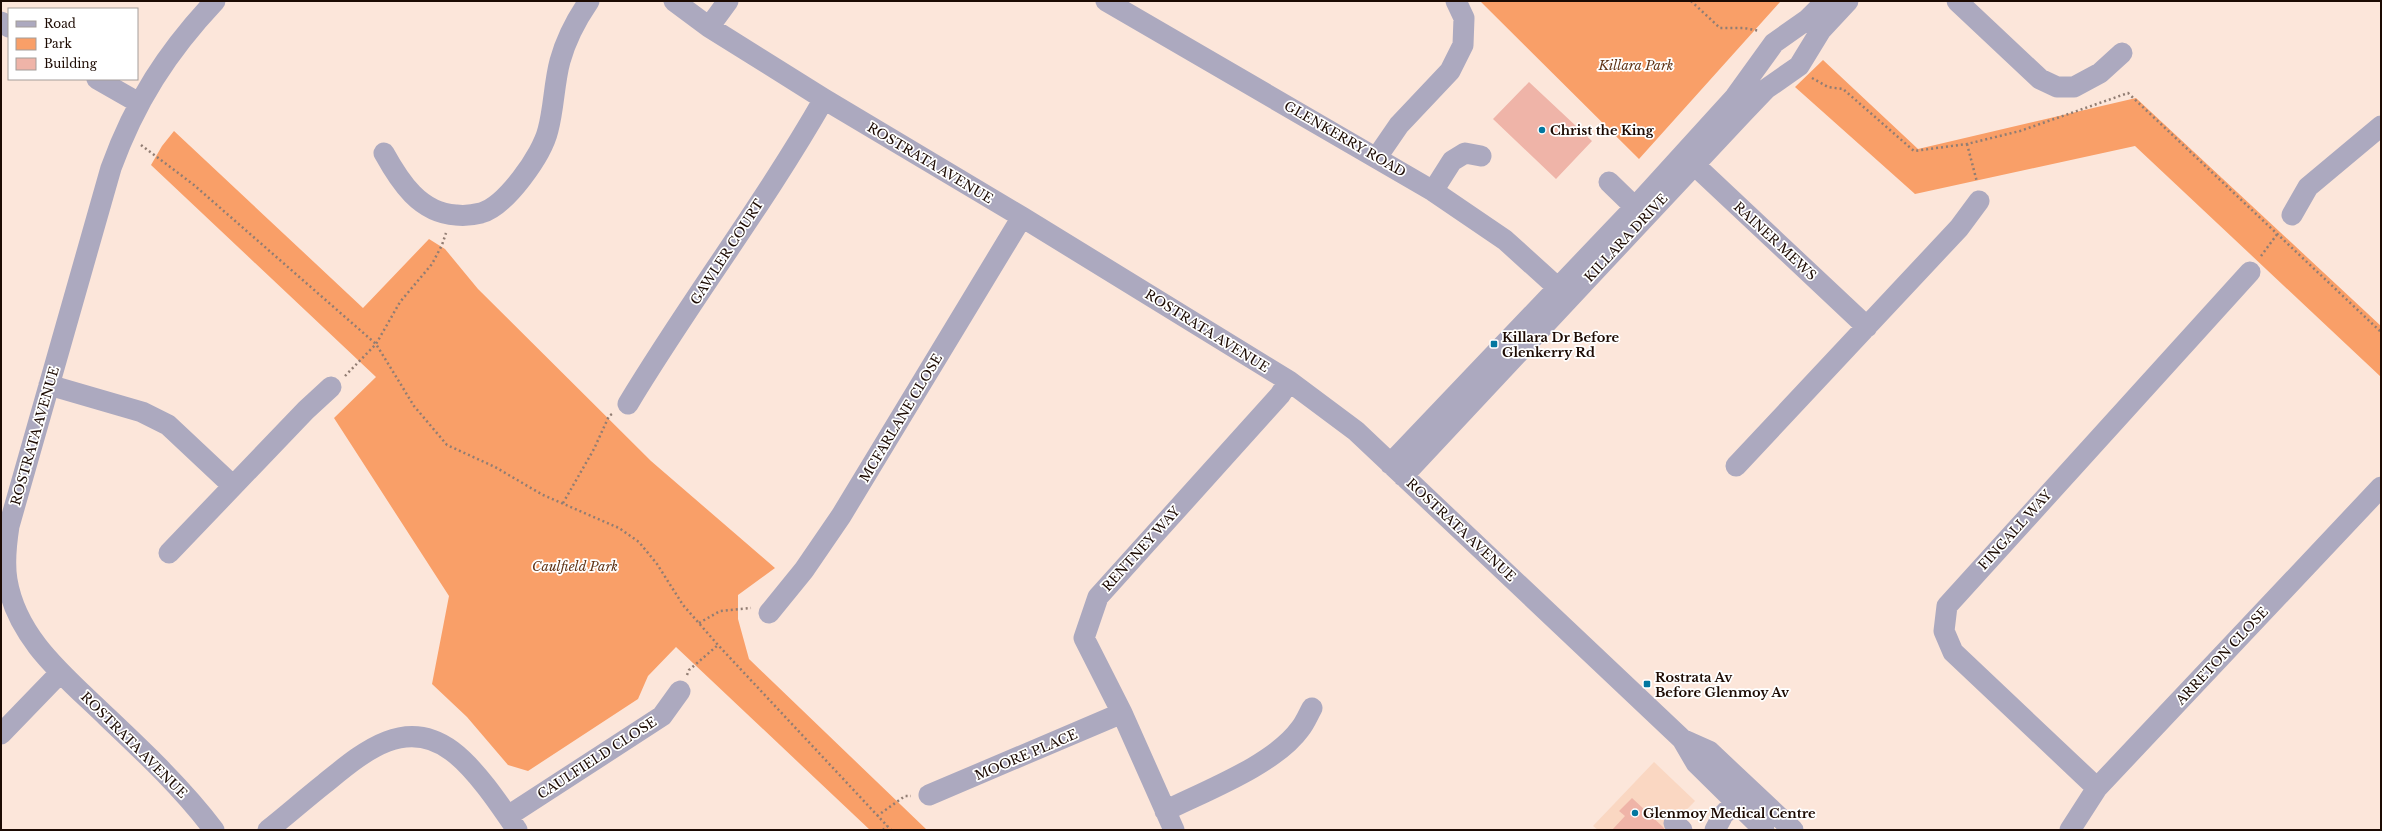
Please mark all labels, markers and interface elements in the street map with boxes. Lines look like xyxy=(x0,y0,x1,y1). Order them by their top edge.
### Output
legend xyxy=(8,8,138,80)
text: Road xyxy=(44,16,76,31)
text: Park xyxy=(44,36,72,51)
text: Building xyxy=(44,56,98,71)
park label: Killara Park xyxy=(1597,57,1674,74)
street label: GLENKERRY ROAD xyxy=(1281,97,1409,181)
street label: ROSTRATA AVENUE xyxy=(864,119,996,207)
place label: Christ the King xyxy=(1550,122,1655,139)
marker: Christ the King xyxy=(1537,125,1547,135)
street label: KILLARA DRIVE xyxy=(1581,190,1671,286)
street label: GAWLER COURT xyxy=(687,196,768,308)
street label: RAINER MEWS xyxy=(1730,198,1820,284)
street label: ROSTRATA AVENUE xyxy=(1142,286,1272,376)
place label: Killara Dr Before Glenkerry Rd xyxy=(1502,329,1620,361)
marker: Killara Dr Before Glenkerry Rd xyxy=(1489,339,1499,349)
street label: MCFARLANE CLOSE xyxy=(856,351,946,485)
street label: ROSTRATA AVENUE xyxy=(7,365,63,507)
street label: ROSTRATA AVENUE xyxy=(1403,475,1519,585)
street label: FINGALL WAY xyxy=(1975,486,2056,573)
street label: RENTNEY WAY xyxy=(1098,503,1184,595)
park label: Caulfield Park xyxy=(532,558,618,575)
street label: ARRETON CLOSE xyxy=(2172,603,2272,709)
place label: Rostrata Av Before Glenmoy Av xyxy=(1655,669,1790,701)
marker: Rostrata Av Before Glenmoy Av xyxy=(1642,679,1652,689)
street label: ROSTRATA AVENUE xyxy=(77,688,191,802)
street label: CAULFIELD CLOSE xyxy=(534,713,660,803)
street label: MOORE PLACE xyxy=(972,726,1080,784)
place label: Glenmoy Medical Centre xyxy=(1643,805,1816,822)
marker: Glenmoy Medical Centre xyxy=(1630,808,1640,818)

